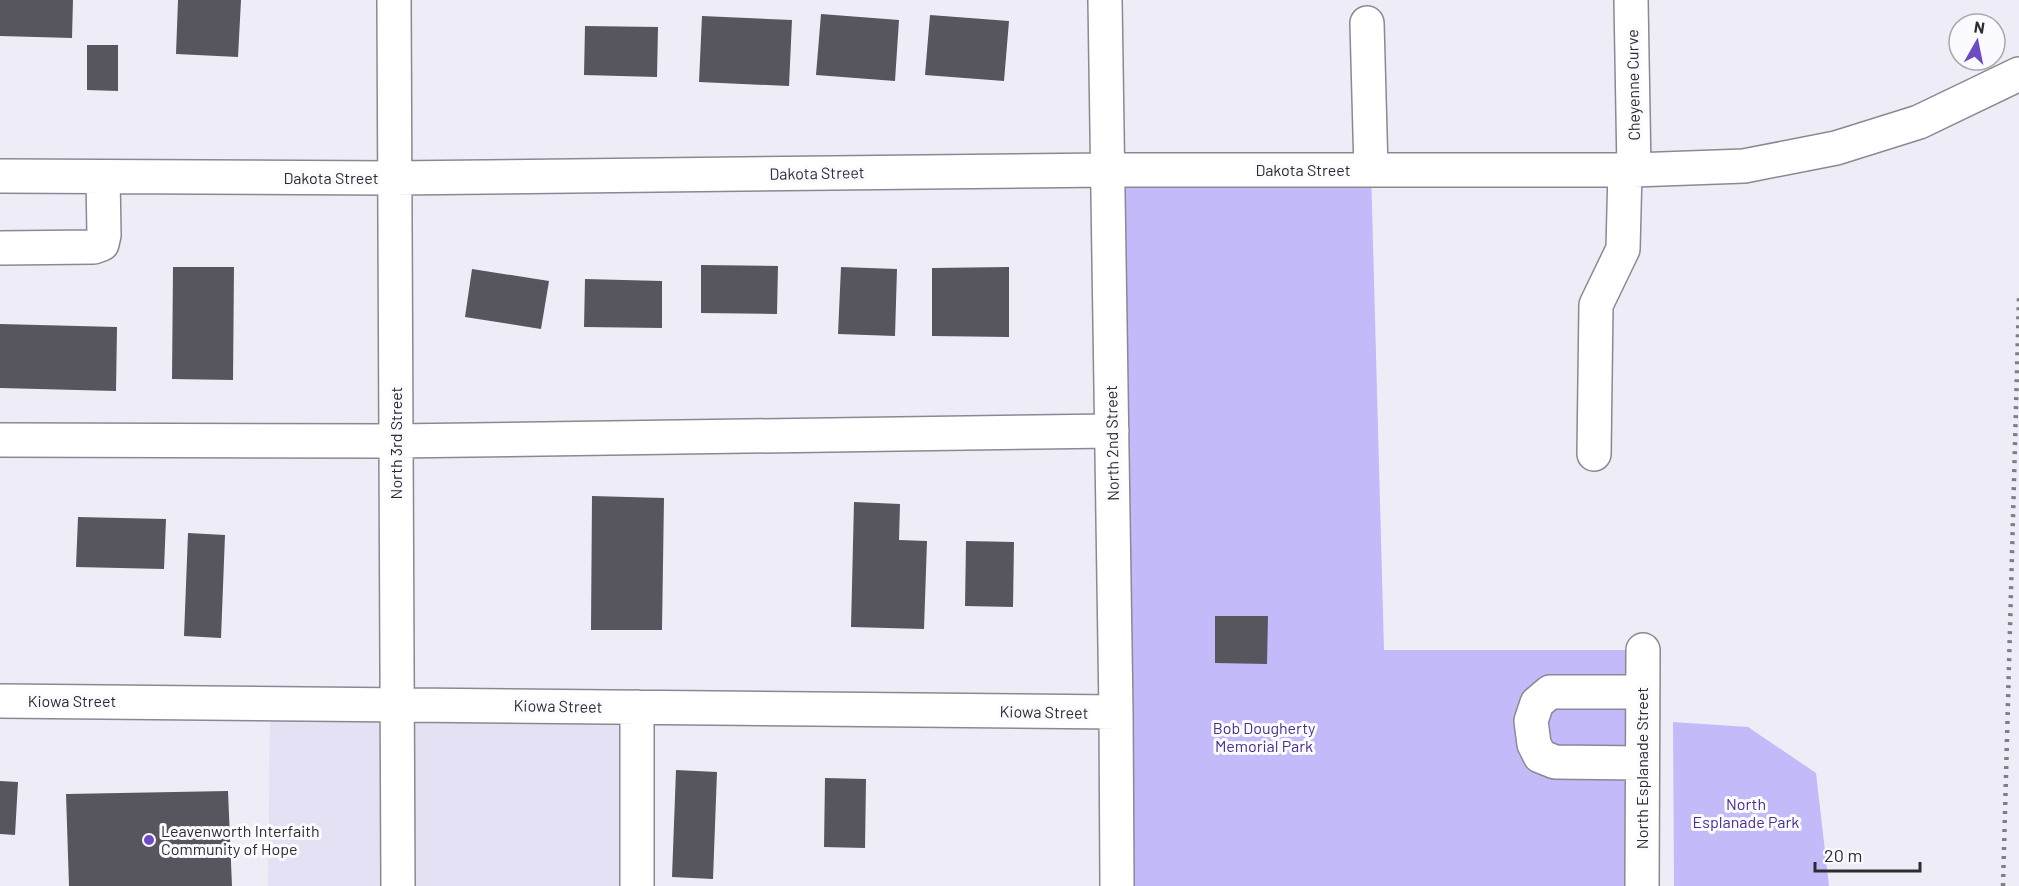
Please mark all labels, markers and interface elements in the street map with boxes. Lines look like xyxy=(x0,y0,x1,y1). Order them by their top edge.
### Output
north arrow xyxy=(1947,12,2007,72)
text: N xyxy=(1973,16,1986,37)
street label: Cheyenne Curve xyxy=(1622,29,1643,141)
street label: Dakota Street xyxy=(1255,160,1351,179)
street label: Dakota Street xyxy=(769,162,865,183)
street label: Dakota Street xyxy=(283,168,379,187)
street label: North 2nd Street xyxy=(1101,385,1122,501)
street label: North 3rd Street xyxy=(386,387,405,499)
street label: North Esplanade Street xyxy=(1632,687,1651,849)
street label: Kiowa Street xyxy=(28,691,116,710)
street label: Kiowa Street xyxy=(514,695,603,716)
street label: Kiowa Street xyxy=(1000,701,1089,722)
park label: Bob Dougherty Memorial Park xyxy=(1213,718,1316,755)
park label: North Esplanade Park xyxy=(1693,794,1799,831)
place label: Leavenworth Interfaith Community of Hope xyxy=(161,821,320,858)
marker: Leavenworth Interfaith Community of Hope xyxy=(142,833,156,847)
scale bar xyxy=(1815,835,1920,873)
text: 20 m xyxy=(1824,844,1862,866)

